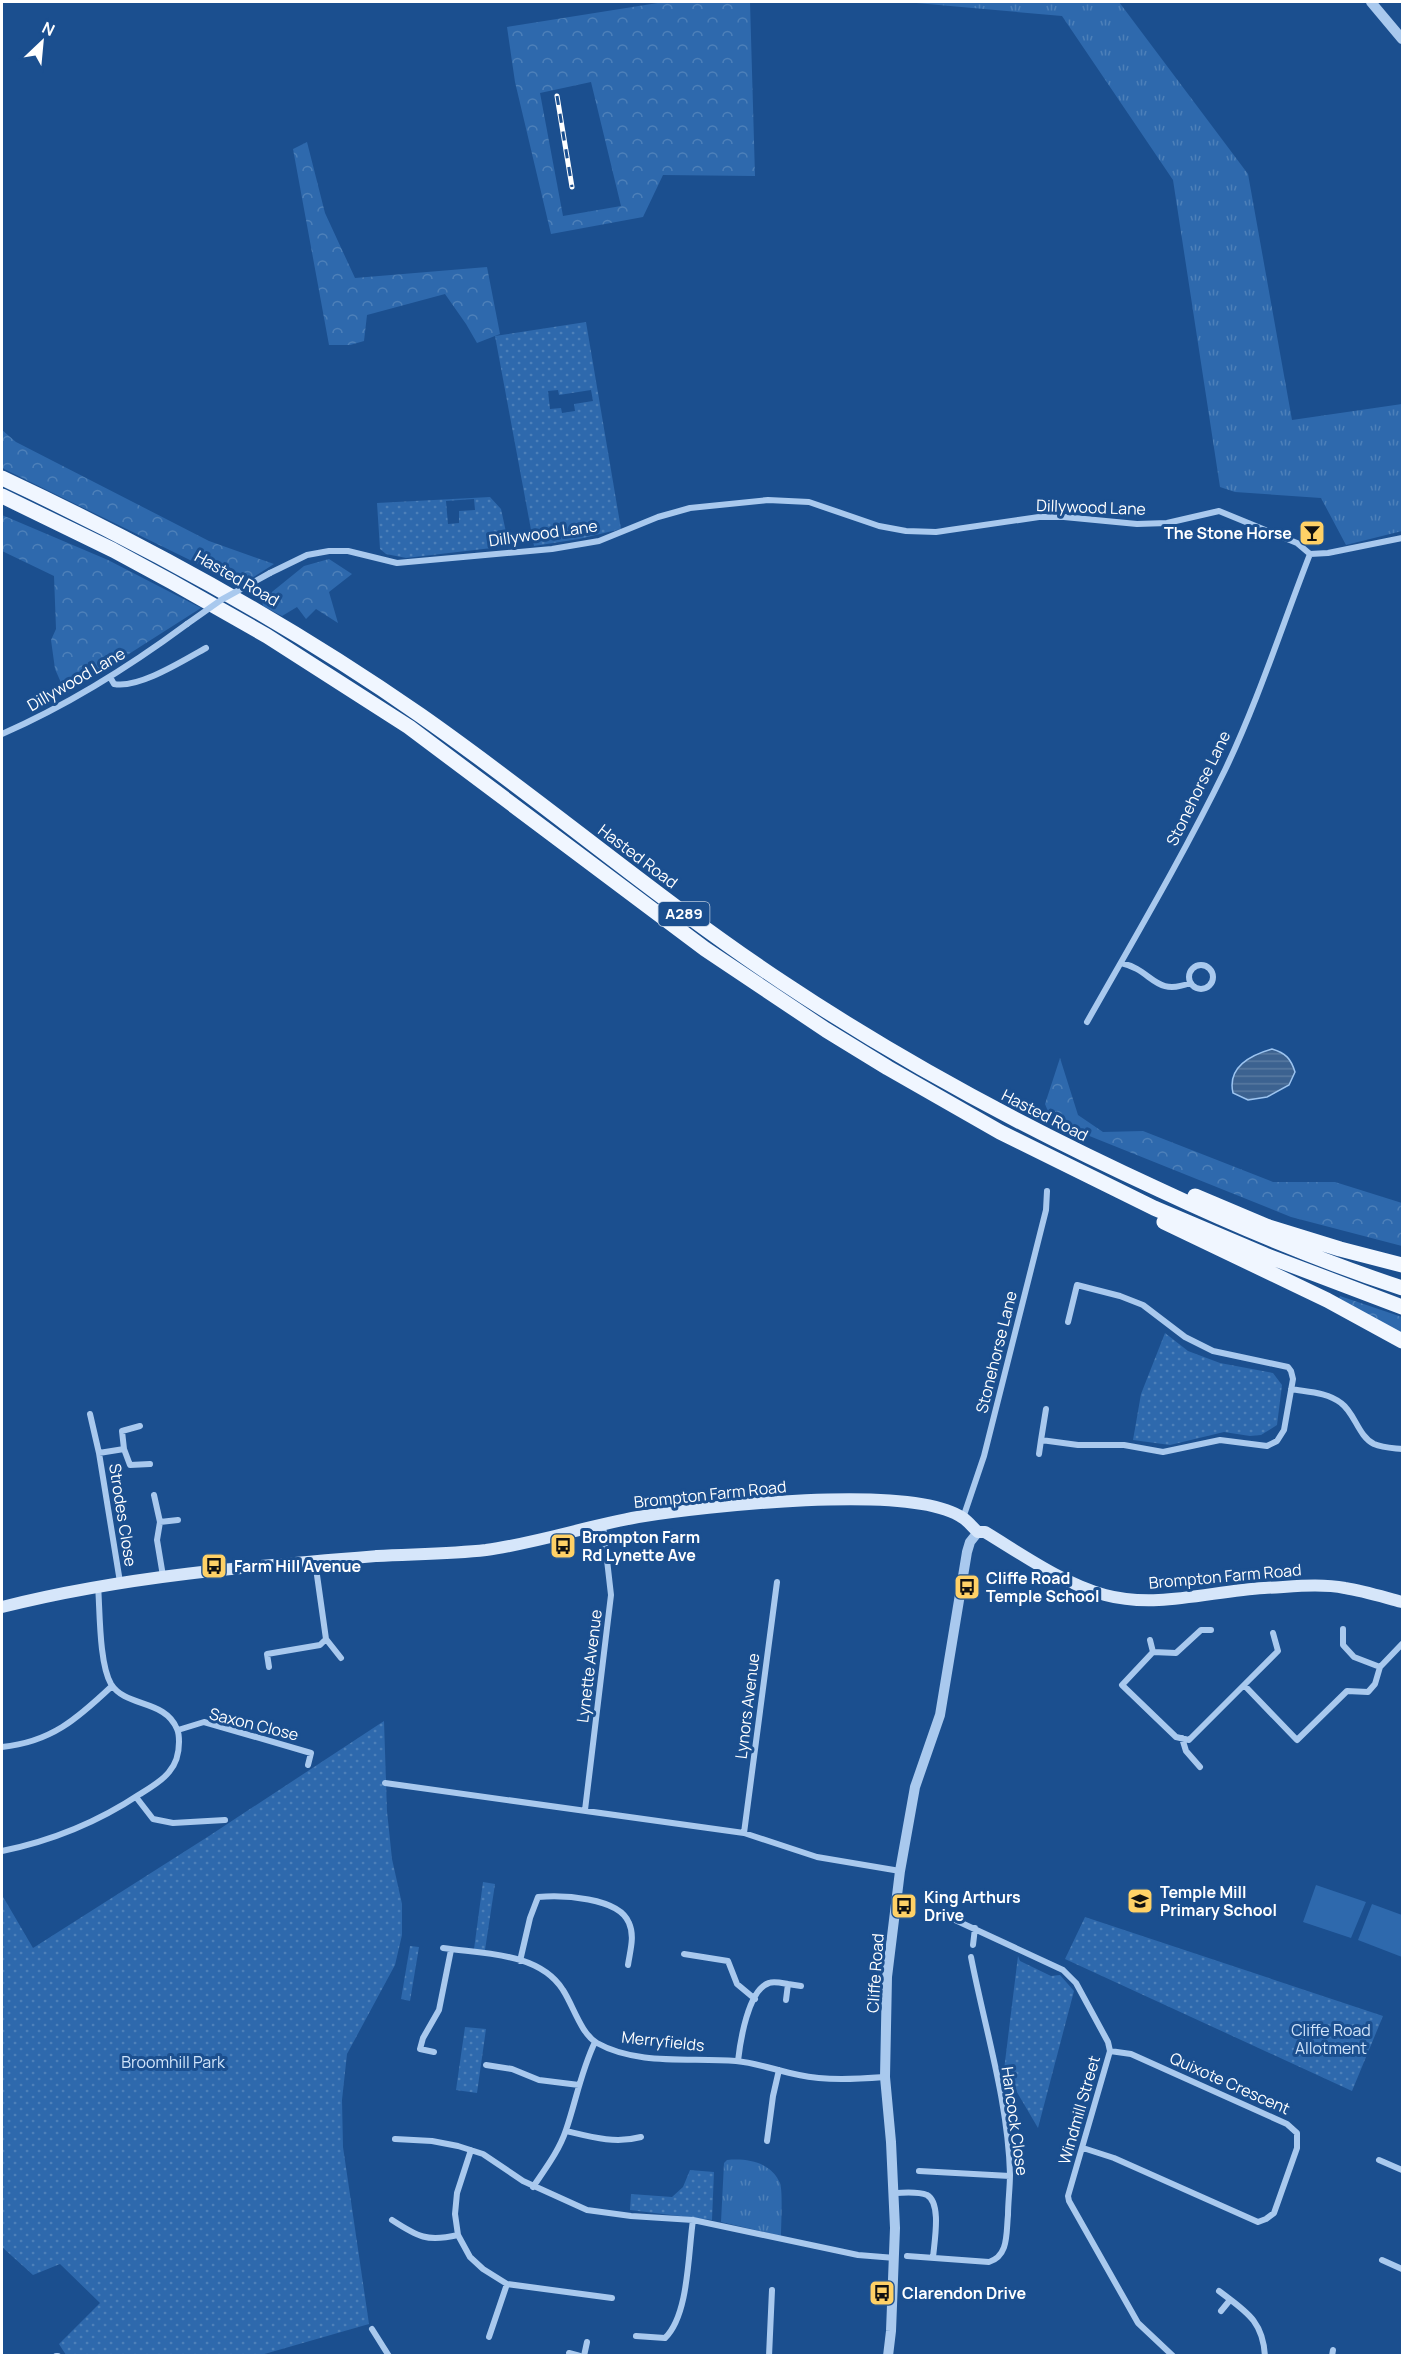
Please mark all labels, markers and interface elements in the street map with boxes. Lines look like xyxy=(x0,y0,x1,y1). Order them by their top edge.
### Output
north arrow xyxy=(12,12,72,72)
text: N xyxy=(39,16,59,41)
street label: Dillywood Lane xyxy=(1036,494,1146,520)
street label: Dillywood Lane xyxy=(487,514,599,552)
bar icon: The Stone Horse xyxy=(1297,518,1327,548)
place label: The Stone Horse xyxy=(1164,522,1292,544)
street label: Hasted Road xyxy=(191,545,283,611)
street label: Dillywood Lane xyxy=(23,642,129,716)
street label: Stonehorse Lane xyxy=(1161,727,1235,849)
street label: Hasted Road xyxy=(594,819,682,893)
road number: A289 xyxy=(658,902,710,926)
street label: Hasted Road xyxy=(998,1084,1092,1146)
street label: Stonehorse Lane xyxy=(970,1288,1022,1416)
street label: Strodes Close xyxy=(104,1462,142,1568)
street label: Brompton Farm Road xyxy=(633,1475,787,1513)
place label: Brompton Farm Rd Lynette Ave xyxy=(582,1526,700,1566)
bus stop icon: Brompton Farm Rd Lynette Ave xyxy=(548,1531,578,1561)
bus stop icon: Farm Hill Avenue xyxy=(199,1551,229,1581)
place label: Farm Hill Avenue xyxy=(234,1555,361,1577)
street label: Brompton Farm Road xyxy=(1148,1558,1302,1594)
place label: Cliffe Road Temple School xyxy=(986,1567,1099,1607)
bus stop icon: Cliffe Road Temple School xyxy=(952,1572,982,1602)
street label: Lynette Avenue xyxy=(571,1608,607,1724)
street label: Lynors Avenue xyxy=(730,1652,764,1760)
street label: Saxon Close xyxy=(207,1702,301,1746)
place label: Temple Mill Primary School xyxy=(1160,1881,1277,1921)
place label: King Arthurs Drive xyxy=(924,1886,1021,1926)
school or university icon: Temple Mill Primary School xyxy=(1125,1886,1155,1916)
bus stop icon: King Arthurs Drive xyxy=(889,1891,919,1921)
street label: Cliffe Road xyxy=(861,1932,889,2014)
park label: Cliffe Road Allotment xyxy=(1291,2019,1371,2059)
street label: Merryfields xyxy=(620,2026,706,2056)
street label: Quixote Crescent xyxy=(1166,2047,1294,2119)
park label: Broomhill Park xyxy=(121,2051,226,2073)
street label: Windmill Street xyxy=(1053,2053,1105,2167)
street label: Hancock Close xyxy=(996,2065,1034,2177)
bus stop icon: Clarendon Drive xyxy=(867,2278,897,2308)
place label: Clarendon Drive xyxy=(902,2282,1027,2304)

